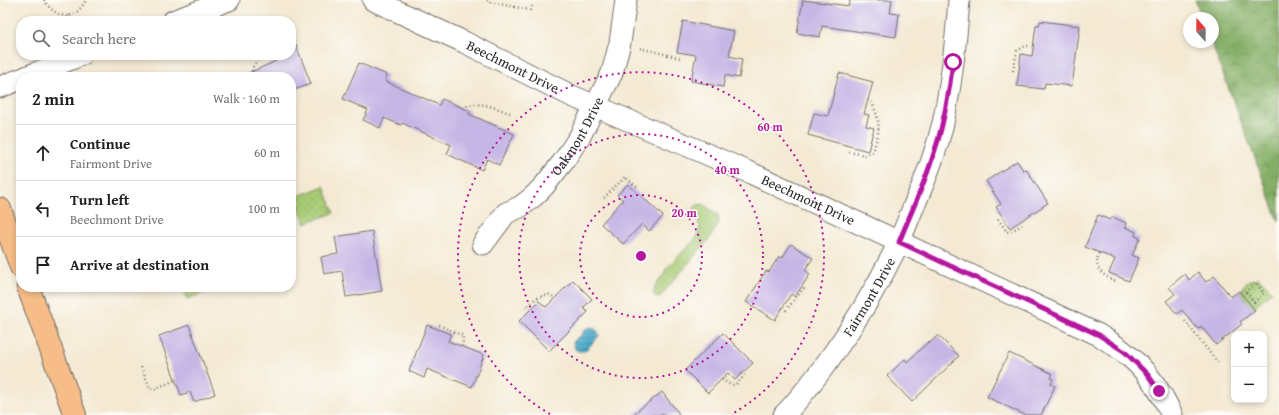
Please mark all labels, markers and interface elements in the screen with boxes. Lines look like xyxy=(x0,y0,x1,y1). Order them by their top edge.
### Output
north arrow xyxy=(1183,12,1219,48)
search box xyxy=(16,16,296,60)
icon: search xyxy=(30,27,52,49)
text: Search here xyxy=(62,28,136,49)
street label: Beechmont Drive xyxy=(463,35,563,98)
route start xyxy=(944,53,962,71)
text: 2 min xyxy=(32,86,74,111)
text: Walk · 160 m xyxy=(213,89,280,108)
street label: Oakmont Drive xyxy=(546,93,608,180)
text: 60 m xyxy=(757,118,783,135)
text: Continue xyxy=(70,133,131,154)
icon: ahead xyxy=(32,142,54,164)
text: 60 m xyxy=(254,143,280,162)
text: Fairmont Drive xyxy=(70,154,152,173)
text: 40 m xyxy=(714,161,740,178)
street label: Beechmont Drive xyxy=(758,169,859,230)
text: Turn left xyxy=(70,189,129,210)
icon: left xyxy=(32,198,54,220)
text: 100 m xyxy=(248,199,280,218)
text: 20 m xyxy=(671,204,697,221)
text: Beechmont Drive xyxy=(70,210,164,229)
centre of rings xyxy=(634,249,648,263)
street label: Fairmont Drive xyxy=(838,253,900,340)
icon: arrive xyxy=(32,254,54,276)
text: Arrive at destination xyxy=(70,254,209,275)
map controls xyxy=(1231,331,1267,403)
button: + xyxy=(1231,331,1267,367)
button: − xyxy=(1231,367,1267,403)
route end xyxy=(1150,382,1168,400)

